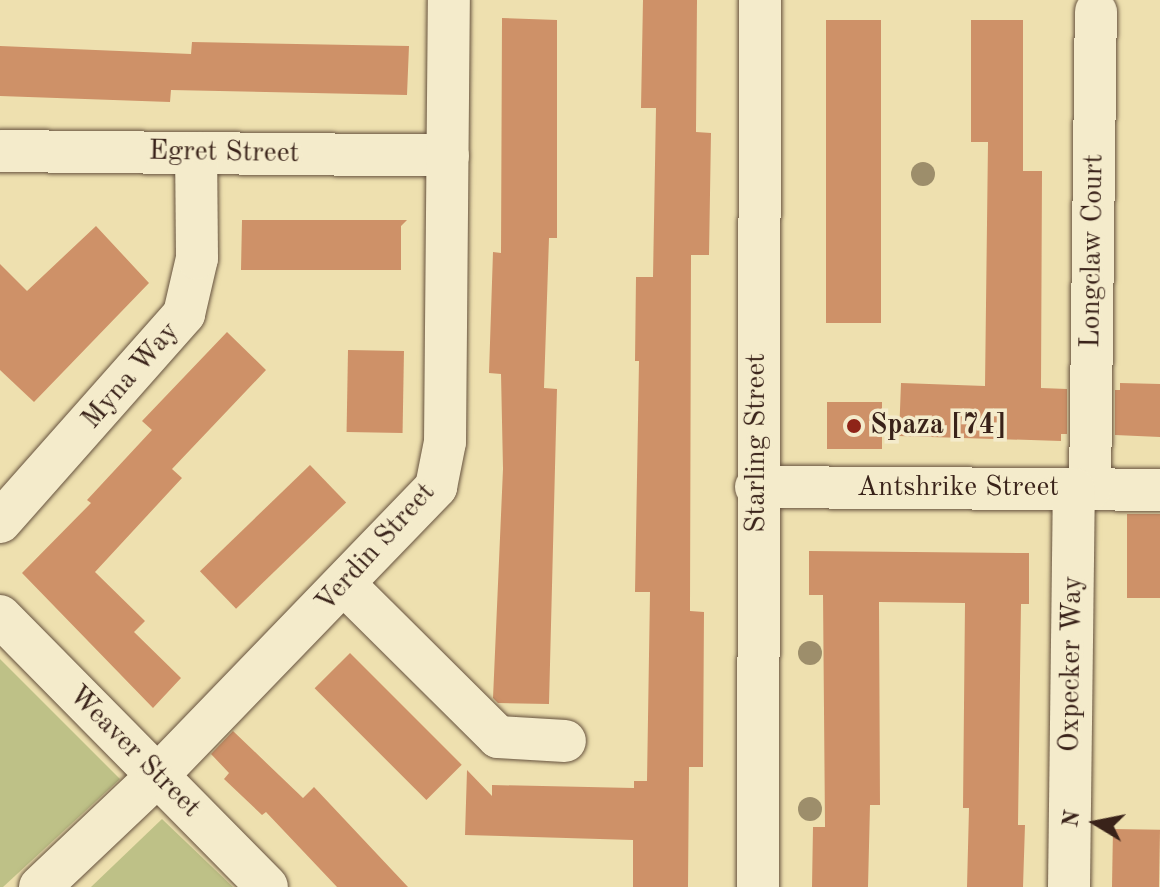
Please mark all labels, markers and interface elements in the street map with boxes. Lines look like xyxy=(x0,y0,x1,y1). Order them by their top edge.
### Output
street label: Egret Street xyxy=(148,135,300,171)
street label: Longclaw Court xyxy=(1075,154,1111,348)
street label: Myna Way xyxy=(75,316,187,436)
street label: Starling Street xyxy=(740,353,774,533)
place label: Spaza [74] xyxy=(870,409,1006,443)
marker: Spaza [74] xyxy=(845,417,863,435)
street label: Antshrike Street xyxy=(857,471,1059,505)
street label: Verdin Street xyxy=(309,476,443,620)
street label: Oxpecker Way xyxy=(1054,576,1090,752)
street label: Weaver Street xyxy=(61,679,207,825)
north arrow xyxy=(1056,783,1136,863)
text: N xyxy=(1060,809,1085,829)

